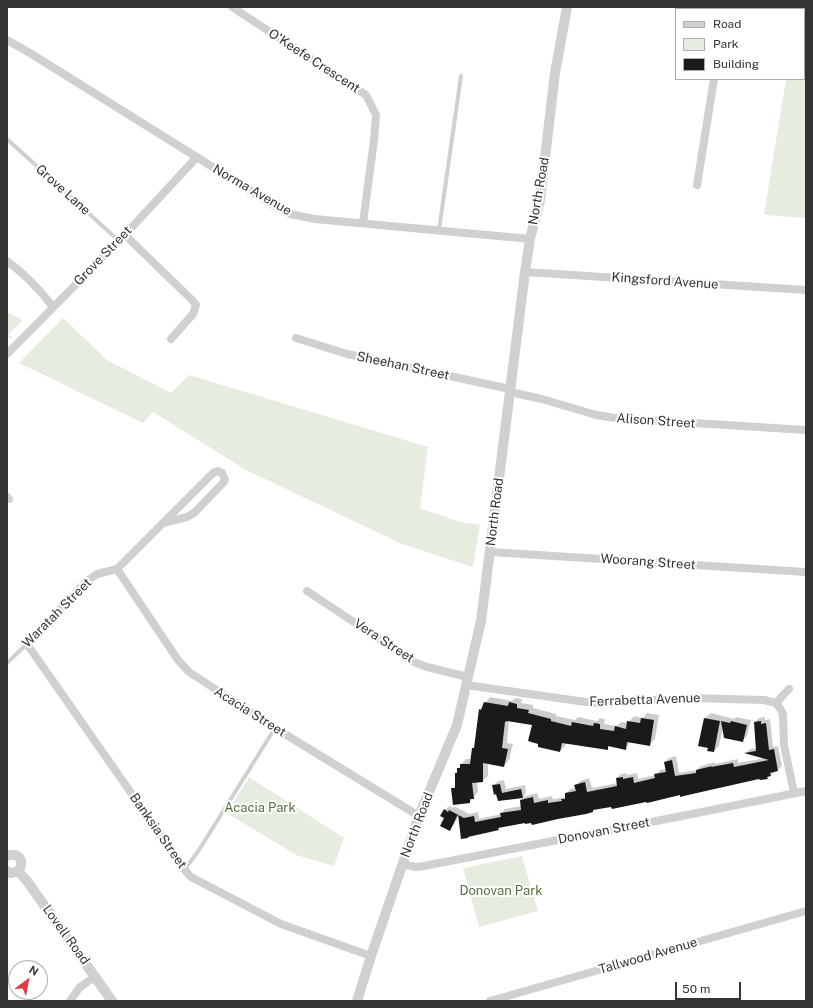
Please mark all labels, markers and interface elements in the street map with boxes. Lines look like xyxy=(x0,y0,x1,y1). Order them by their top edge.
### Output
legend xyxy=(675,8,805,80)
text: Road xyxy=(713,17,741,31)
street label: O'Keefe Crescent xyxy=(265,26,363,96)
text: Park xyxy=(713,37,739,51)
text: Building xyxy=(713,57,759,71)
street label: North Road xyxy=(525,156,553,226)
street label: Grove Lane xyxy=(33,161,93,219)
street label: Norma Avenue xyxy=(210,161,294,219)
street label: Grove Street xyxy=(71,223,135,289)
street label: Kingsford Avenue xyxy=(611,269,719,293)
street label: Sheehan Street xyxy=(355,349,451,383)
street label: Alison Street xyxy=(616,410,696,432)
street label: North Road xyxy=(483,477,507,547)
street label: Woorang Street xyxy=(600,551,696,573)
street label: Waratah Street xyxy=(19,575,95,651)
street label: Vera Street xyxy=(351,616,417,666)
street label: Acacia Street xyxy=(211,684,289,740)
street label: Ferrabetta Avenue xyxy=(589,690,701,710)
street label: Banksia Street xyxy=(126,790,190,872)
street label: North Road xyxy=(397,790,437,860)
park label: Acacia Park xyxy=(224,800,296,816)
street label: Donovan Street xyxy=(557,814,651,848)
park label: Donovan Park xyxy=(459,883,543,899)
street label: Lovell Road xyxy=(39,902,93,968)
street label: Tallwood Avenue xyxy=(597,934,699,978)
north arrow xyxy=(8,960,48,1000)
text: N xyxy=(27,963,41,978)
scale bar xyxy=(677,974,743,1000)
text: 50 m xyxy=(682,982,710,996)

